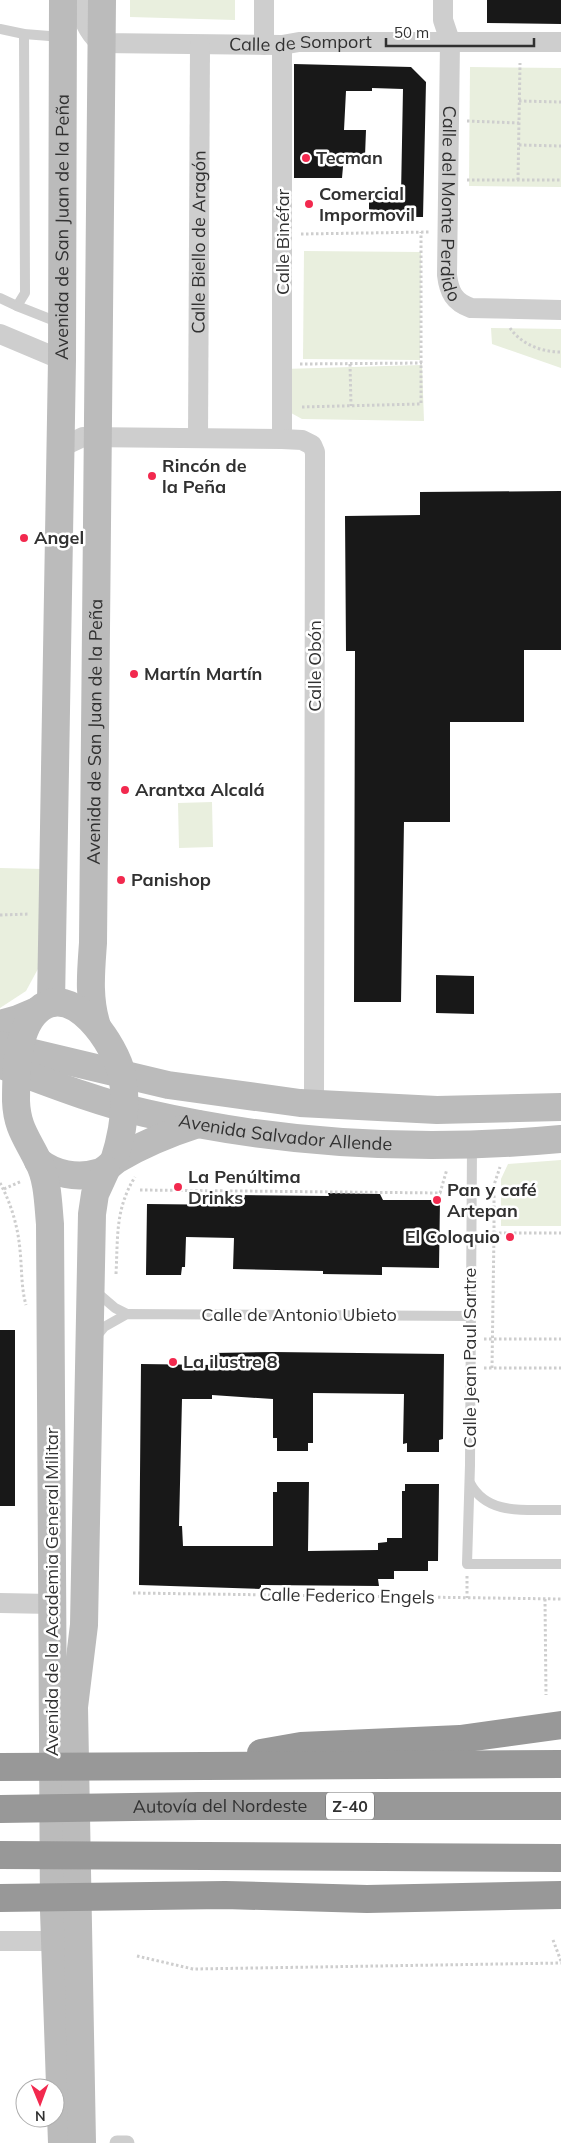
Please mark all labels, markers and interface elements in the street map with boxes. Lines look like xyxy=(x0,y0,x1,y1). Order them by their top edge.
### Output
scale bar xyxy=(386,15,534,47)
text: 50 m xyxy=(394,23,429,42)
street label: Calle de Somport xyxy=(229,30,372,56)
street label: Avenida de San Juan de la Peña xyxy=(50,94,74,360)
street label: Calle del Monte Perdido xyxy=(436,106,466,306)
place label: Tecman xyxy=(316,146,383,169)
street label: Calle Biello de Aragón xyxy=(187,150,210,334)
marker: Tecman xyxy=(300,152,312,164)
place label: Comercial Impormovil xyxy=(319,182,415,226)
street label: Calle Binéfar xyxy=(271,189,294,295)
marker: Comercial Impormovil xyxy=(303,198,315,210)
place label: Rincón de la Peña xyxy=(162,454,247,498)
marker: Rincón de la Peña xyxy=(146,470,158,482)
place label: Angel xyxy=(34,526,84,549)
marker: Angel xyxy=(18,532,30,544)
street label: Avenida de San Juan de la Peña xyxy=(82,599,107,865)
street label: Calle Obón xyxy=(303,620,326,712)
place label: Martín Martín xyxy=(144,662,262,685)
marker: Martín Martín xyxy=(128,668,140,680)
place label: Arantxa Alcalá xyxy=(135,778,265,801)
marker: Arantxa Alcalá xyxy=(119,784,131,796)
place label: Panishop xyxy=(131,868,211,891)
marker: Panishop xyxy=(115,874,127,886)
street label: Avenida Salvador Allende xyxy=(177,1109,393,1155)
place label: La Penúltima Drinks xyxy=(188,1165,301,1209)
place label: Pan y café Artepan xyxy=(447,1178,537,1222)
marker: La Penúltima Drinks xyxy=(172,1181,184,1193)
marker: Pan y café Artepan xyxy=(431,1194,443,1206)
place label: El Coloquio xyxy=(405,1225,500,1248)
marker: El Coloquio xyxy=(504,1231,516,1243)
street label: Calle Jean Paul Sartre xyxy=(458,1268,481,1448)
street label: Calle de Antonio Ubieto xyxy=(201,1303,397,1326)
place label: La ilustre 8 xyxy=(183,1350,278,1373)
marker: La ilustre 8 xyxy=(167,1356,179,1368)
street label: Avenida de la Academia General Militar xyxy=(40,1427,63,1756)
street label: Calle Federico Engels xyxy=(259,1582,435,1609)
road number: Z-40 xyxy=(326,1792,374,1820)
street label: Autovía del Nordeste xyxy=(132,1794,307,1818)
north arrow xyxy=(15,2078,65,2128)
text: N xyxy=(35,2107,46,2125)

